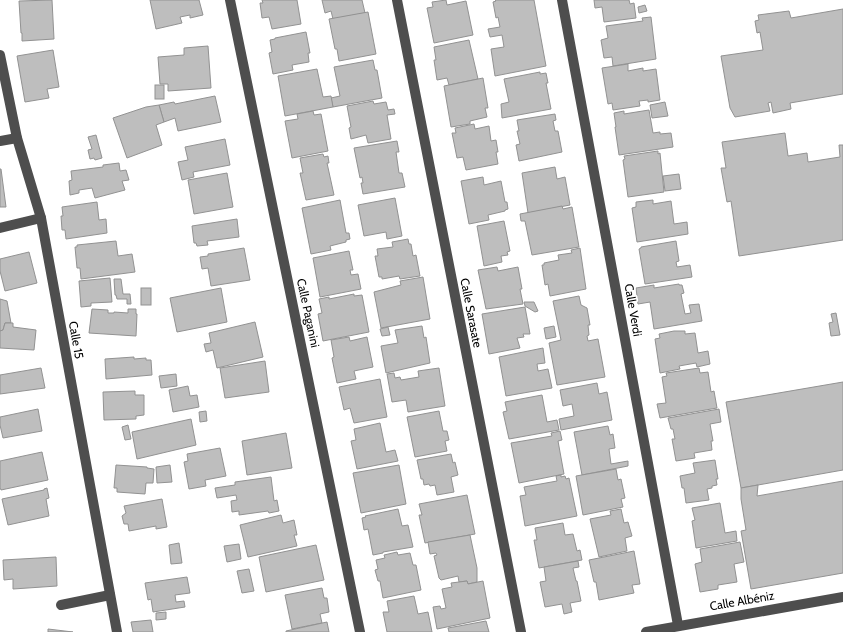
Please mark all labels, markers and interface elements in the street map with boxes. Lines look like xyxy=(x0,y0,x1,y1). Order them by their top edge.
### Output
street label: Calle Paganini xyxy=(294,277,323,349)
street label: Calle Sarasate xyxy=(457,277,486,349)
street label: Calle Verdi xyxy=(621,282,645,337)
street label: Calle 15 xyxy=(66,320,87,360)
street label: Calle Albéniz xyxy=(708,587,776,614)

